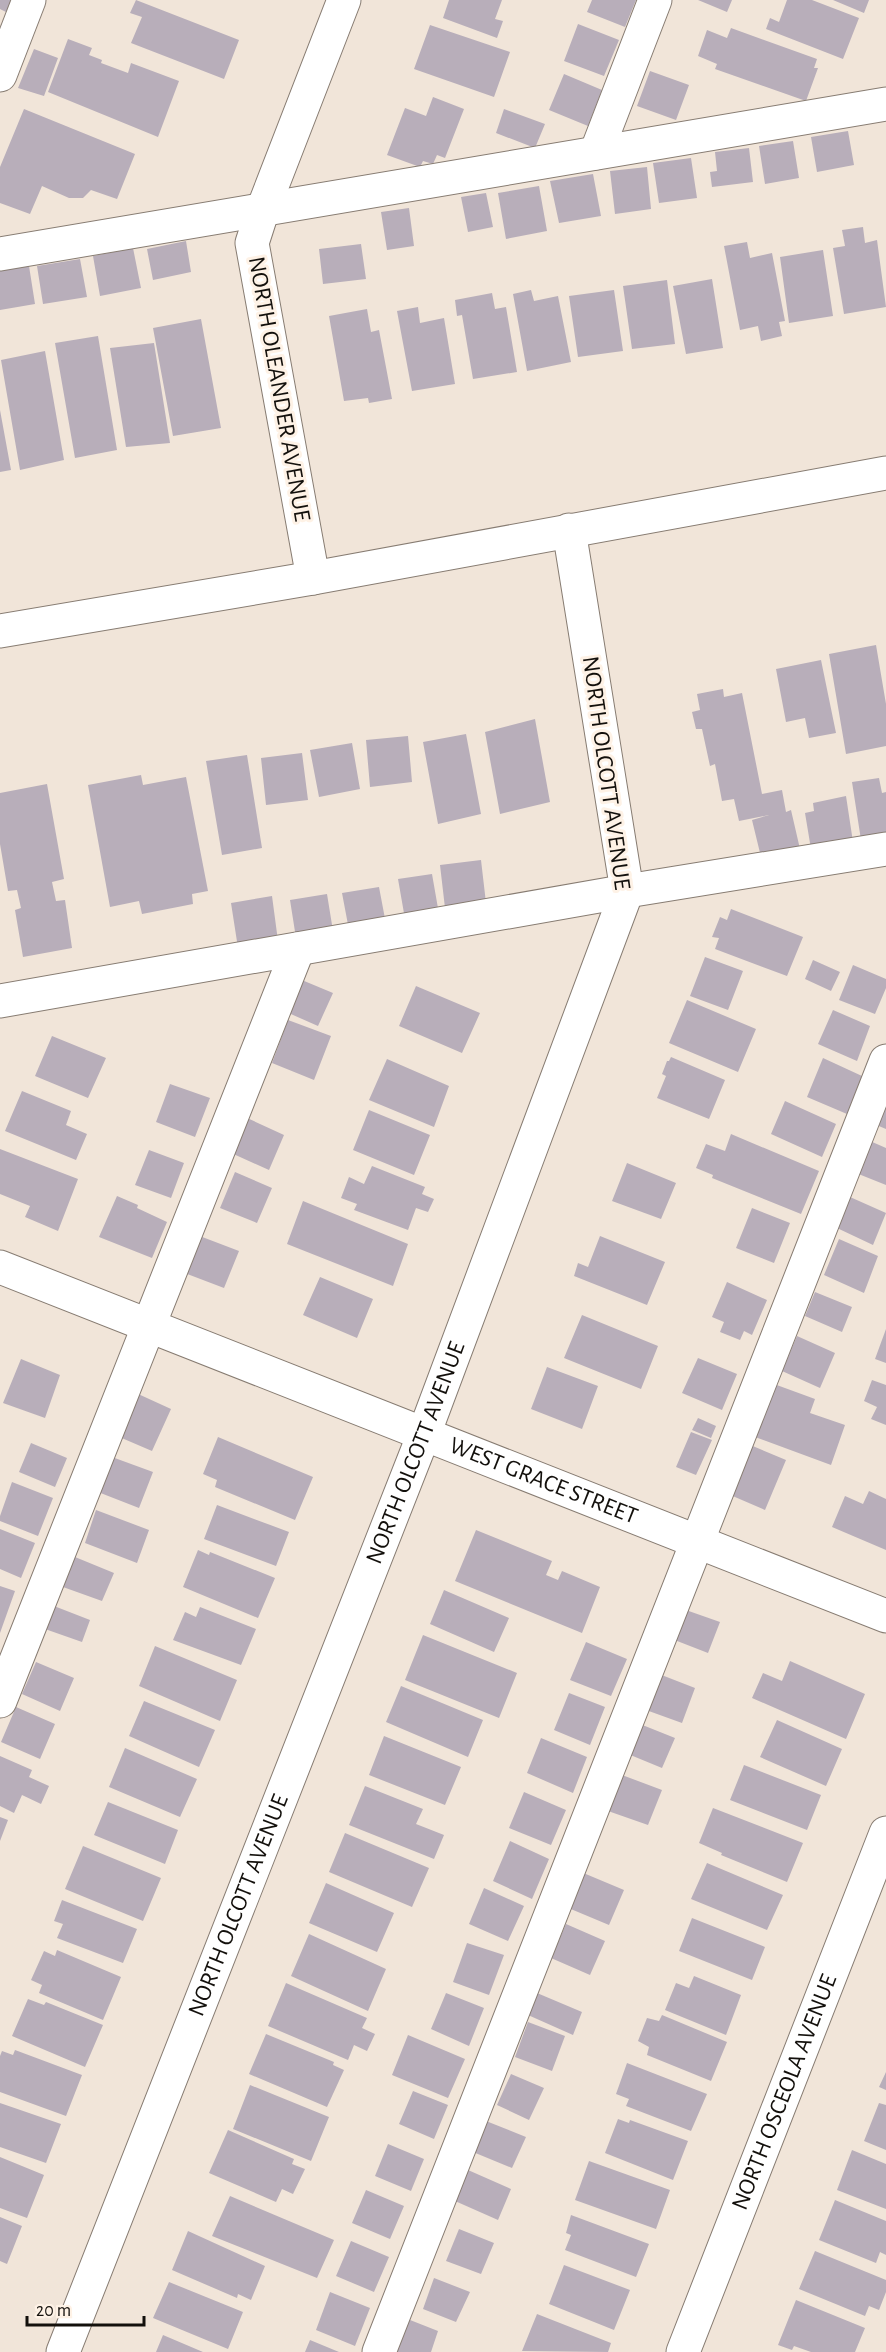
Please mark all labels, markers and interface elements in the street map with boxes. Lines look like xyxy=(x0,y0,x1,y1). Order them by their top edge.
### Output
street label: NORTH OLEANDER AVENUE xyxy=(244,255,314,524)
street label: NORTH OLCOTT AVENUE xyxy=(578,655,634,892)
street label: NORTH OLCOTT AVENUE xyxy=(362,1338,470,1567)
street label: WEST GRACE STREET xyxy=(446,1433,641,1529)
street label: NORTH OLCOTT AVENUE xyxy=(184,1791,293,2019)
street label: NORTH OSCEOLA AVENUE xyxy=(728,1971,842,2213)
scale bar xyxy=(27,2289,144,2327)
text: 20 m xyxy=(36,2302,71,2320)

